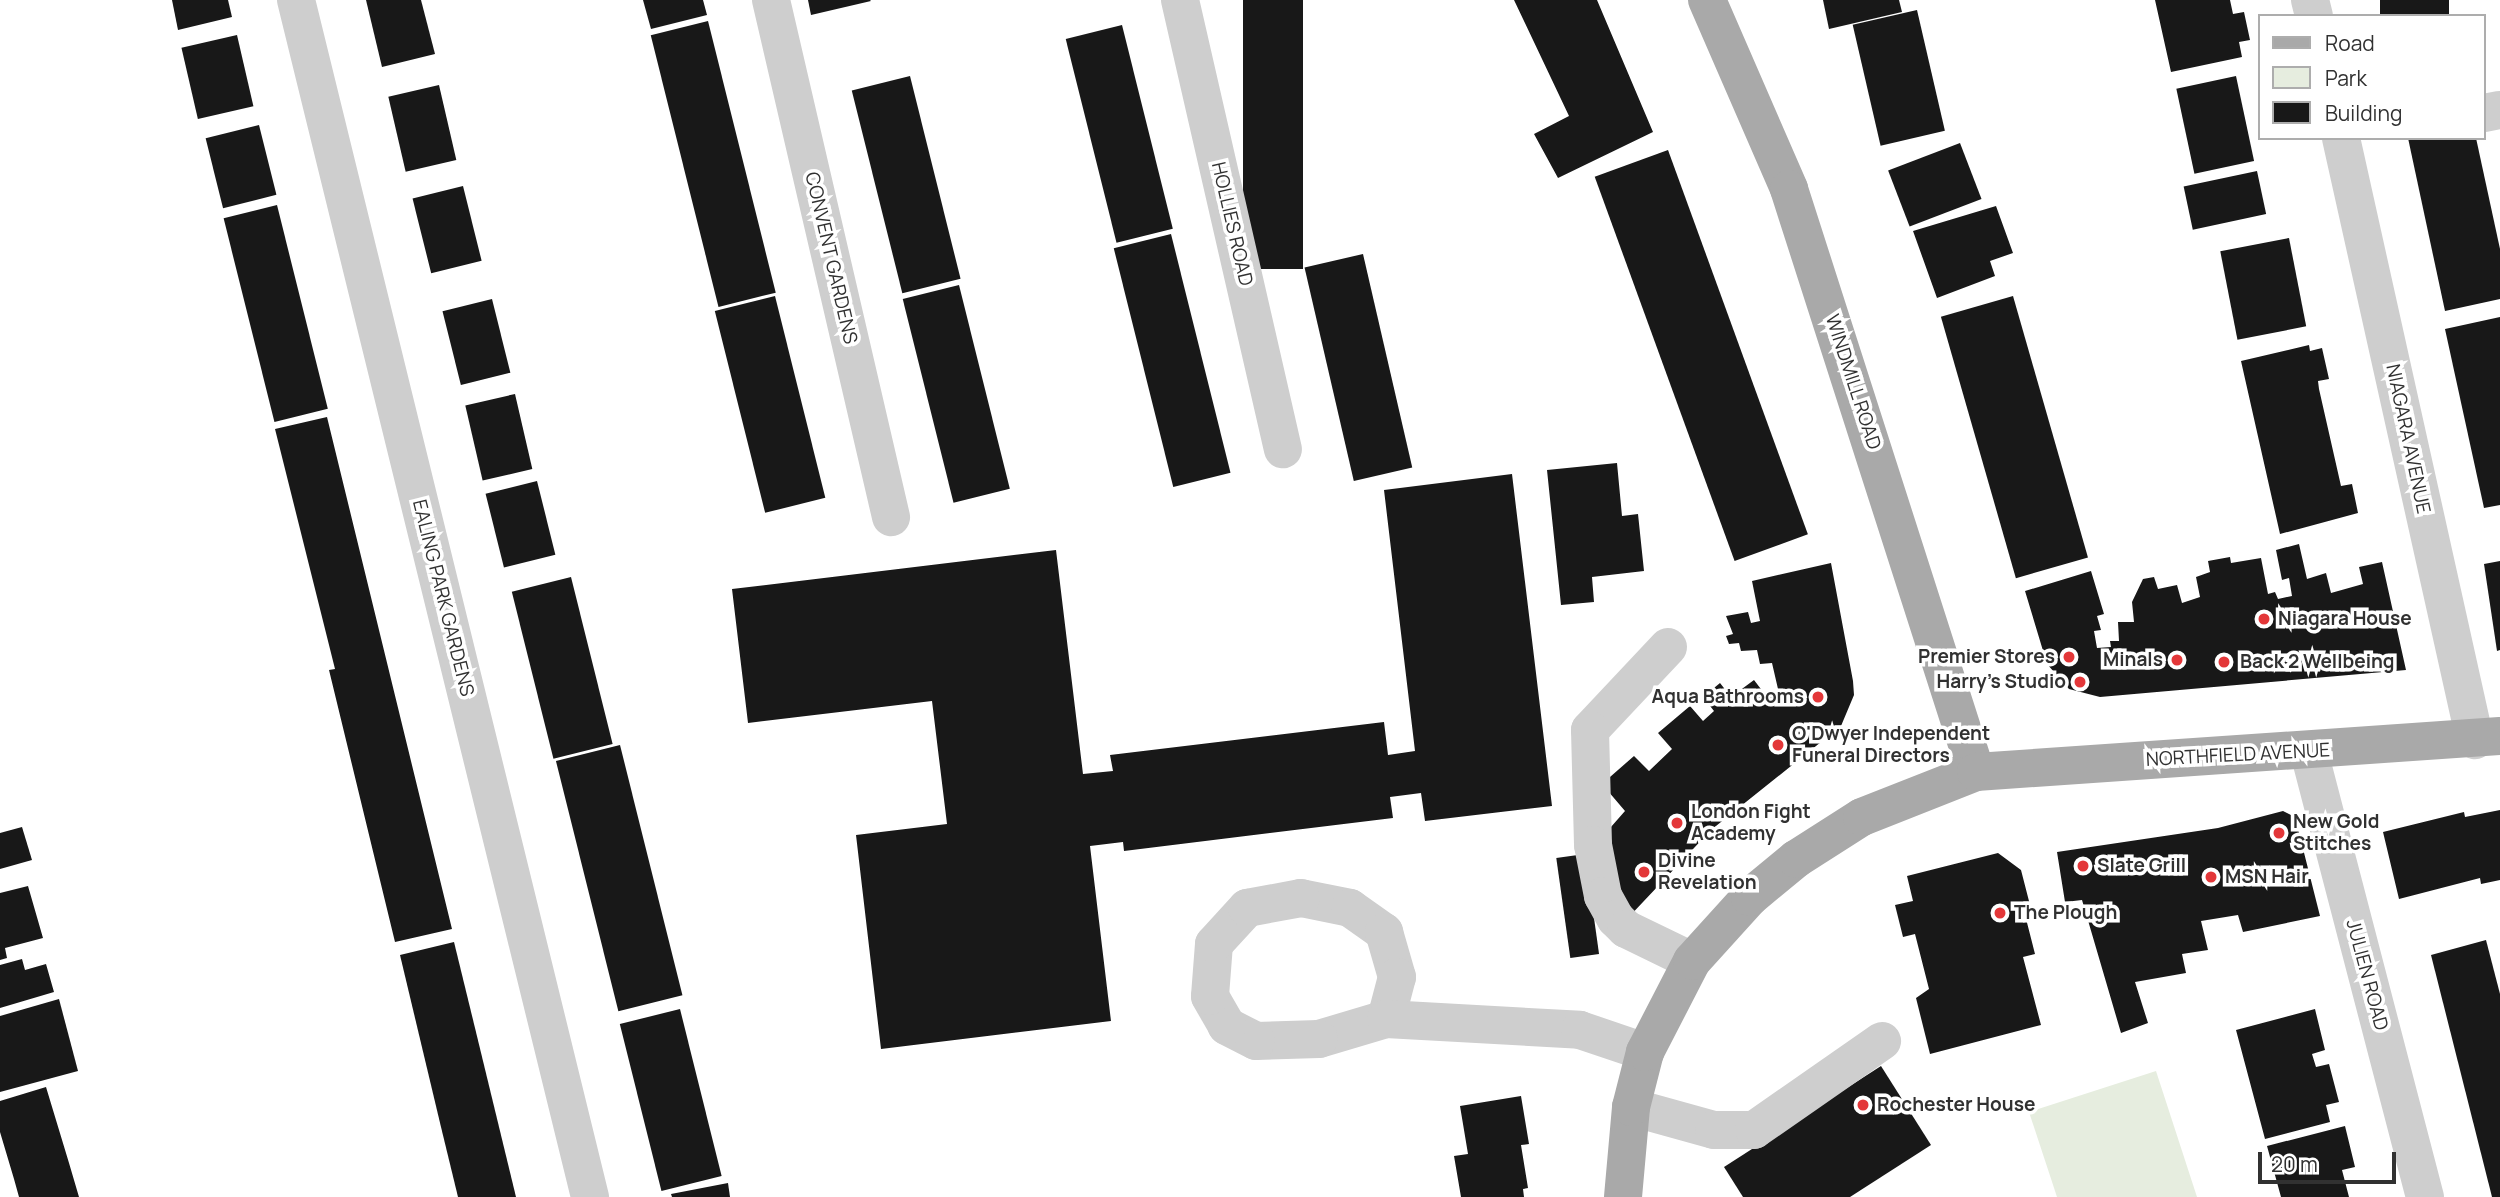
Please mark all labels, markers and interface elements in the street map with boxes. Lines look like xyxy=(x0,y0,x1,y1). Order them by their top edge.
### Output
legend xyxy=(2258,14,2486,140)
text: Road xyxy=(2325,29,2375,57)
text: Park xyxy=(2325,64,2367,92)
text: Building xyxy=(2325,99,2402,127)
street label: HOLLIES ROAD xyxy=(1207,160,1257,288)
street label: CONVENT GARDENS xyxy=(800,170,862,346)
street label: WINDMILL ROAD xyxy=(1820,311,1886,453)
street label: NIAGARA AVENUE xyxy=(2381,362,2435,516)
street label: EALING PARK GARDENS xyxy=(407,497,479,699)
place label: Niagara House xyxy=(2278,608,2412,630)
marker: Niagara House xyxy=(2256,611,2272,627)
place label: Premier Stores xyxy=(1918,646,2055,668)
marker: Premier Stores xyxy=(2061,649,2077,665)
place label: Minals xyxy=(2103,649,2163,671)
place label: Back 2 Wellbeing xyxy=(2240,651,2395,673)
marker: Minals xyxy=(2169,652,2185,668)
marker: Back 2 Wellbeing xyxy=(2214,652,2234,672)
place label: Harry's Studio xyxy=(1937,671,2066,693)
marker: Harry's Studio xyxy=(2072,674,2088,690)
place label: Aqua Bathrooms xyxy=(1652,686,1804,708)
marker: Aqua Bathrooms xyxy=(1810,689,1826,705)
place label: O'Dwyer Independent Funeral Directors xyxy=(1792,723,1990,767)
marker: O'Dwyer Independent Funeral Directors xyxy=(1770,737,1786,753)
street label: NORTHFIELD AVENUE xyxy=(2145,739,2331,771)
place label: London Fight Academy xyxy=(1691,801,1811,845)
place label: New Gold Stitches xyxy=(2293,811,2379,855)
marker: London Fight Academy xyxy=(1669,815,1685,831)
marker: New Gold Stitches xyxy=(2271,825,2287,841)
place label: Divine Revelation xyxy=(1658,850,1757,894)
place label: Slate Grill xyxy=(2097,855,2186,877)
marker: Slate Grill xyxy=(2075,858,2091,874)
marker: Divine Revelation xyxy=(1636,864,1652,880)
place label: MSN Hair xyxy=(2225,866,2309,888)
marker: MSN Hair xyxy=(2203,869,2219,885)
place label: The Plough xyxy=(2014,902,2117,924)
marker: The Plough xyxy=(1992,905,2008,921)
street label: JULIEN ROAD xyxy=(2341,917,2393,1033)
place label: Rochester House xyxy=(1877,1094,2035,1116)
marker: Rochester House xyxy=(1855,1097,1871,1113)
scale bar xyxy=(2262,1138,2400,1182)
text: 20 m xyxy=(2271,1150,2318,1178)

